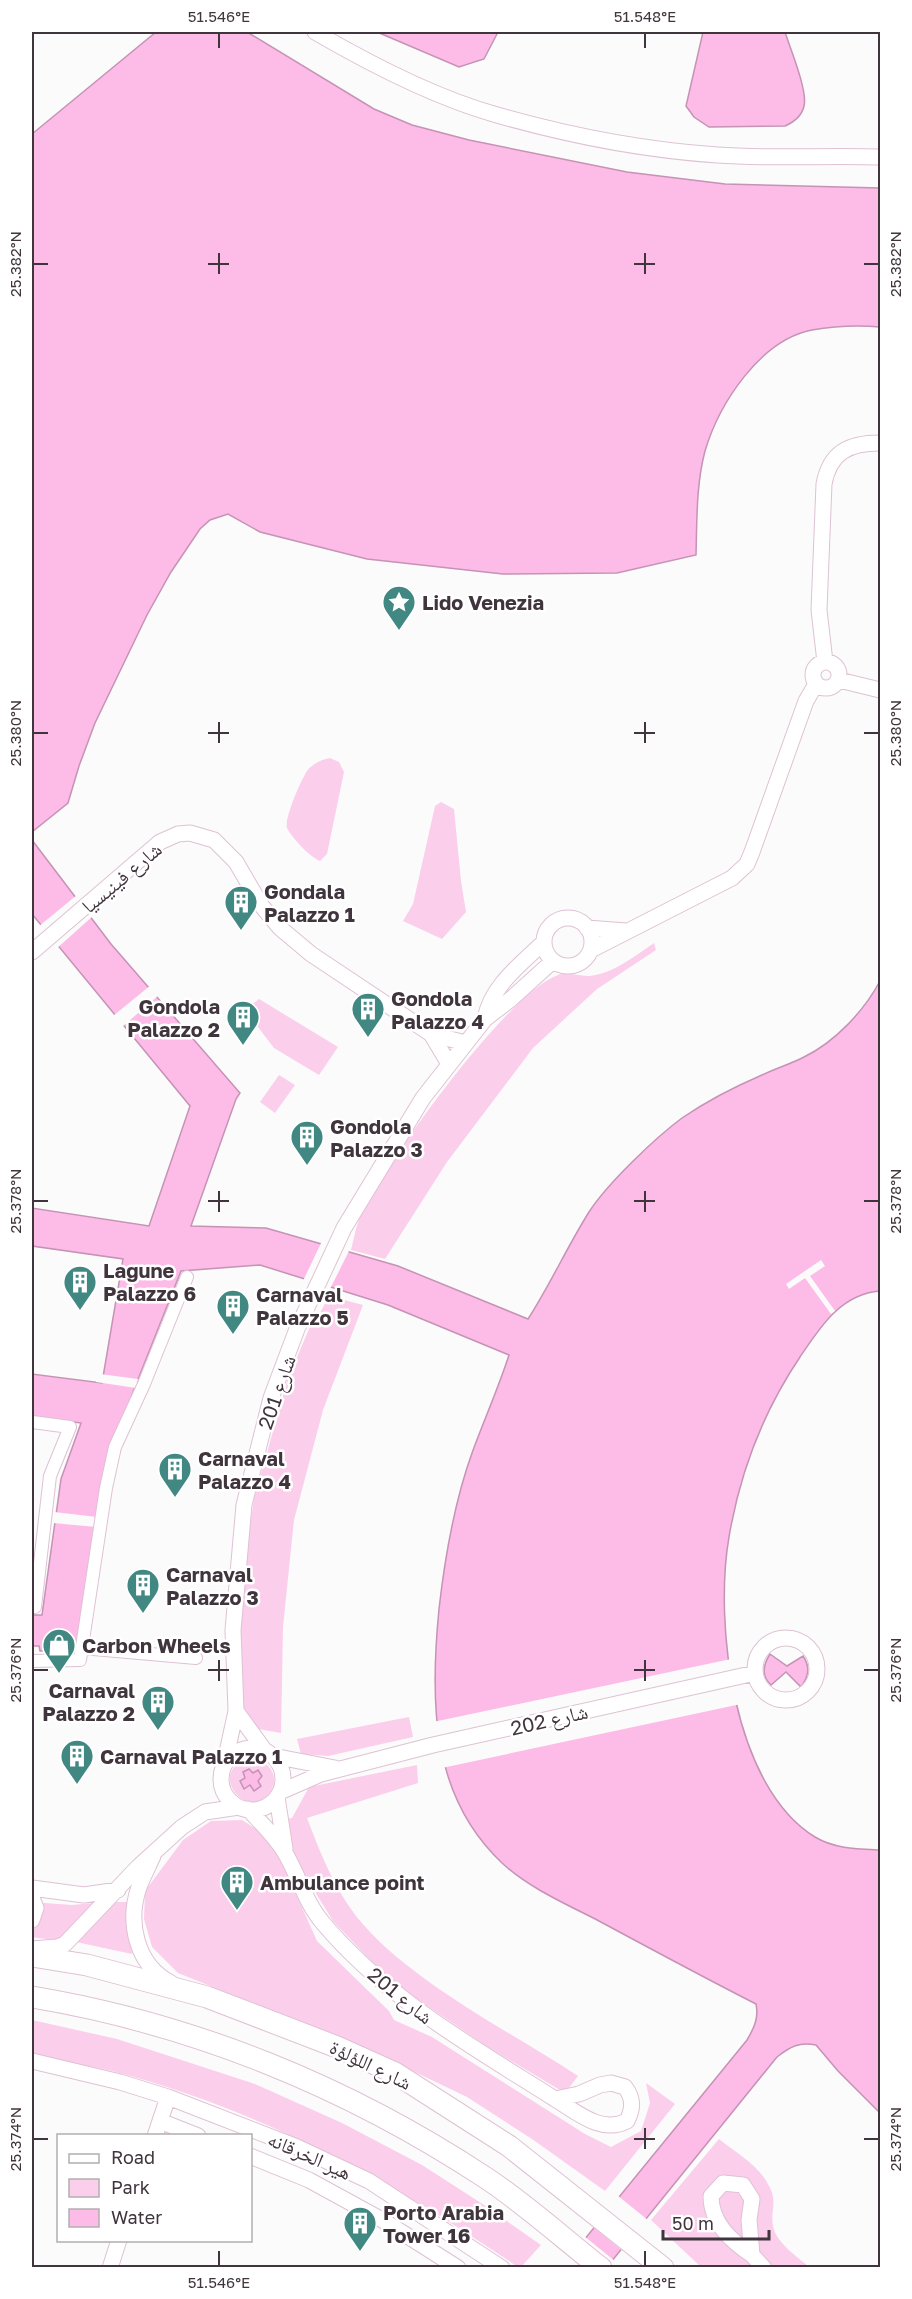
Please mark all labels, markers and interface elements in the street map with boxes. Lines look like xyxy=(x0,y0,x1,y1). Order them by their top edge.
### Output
text: 51.546°E xyxy=(188,7,250,25)
text: 51.548°E xyxy=(614,7,676,25)
text: 25.382°N xyxy=(6,231,24,297)
text: 25.382°N xyxy=(886,231,904,297)
place icon: Lido Venezia xyxy=(381,584,417,631)
place label: Lido Venezia xyxy=(422,590,544,614)
text: 25.380°N xyxy=(6,700,24,766)
text: 25.380°N xyxy=(886,700,904,766)
street label: شارع فينيسيا xyxy=(76,837,167,919)
place label: Gondala Palazzo 1 xyxy=(264,879,355,926)
building icon: Gondala Palazzo 1 xyxy=(223,884,259,931)
place label: Gondola Palazzo 4 xyxy=(391,986,484,1033)
building icon: Gondola Palazzo 4 xyxy=(350,991,386,1038)
place label: Gondola Palazzo 2 xyxy=(127,994,220,1041)
building icon: Gondola Palazzo 2 xyxy=(225,999,261,1046)
place label: Gondola Palazzo 3 xyxy=(330,1114,423,1161)
building icon: Gondola Palazzo 3 xyxy=(289,1119,325,1166)
text: 25.378°N xyxy=(6,1168,24,1234)
text: 25.378°N xyxy=(886,1168,904,1234)
place label: Lagune Palazzo 6 xyxy=(103,1258,196,1305)
building icon: Lagune Palazzo 6 xyxy=(62,1264,98,1311)
place label: Carnaval Palazzo 5 xyxy=(256,1282,349,1329)
building icon: Carnaval Palazzo 5 xyxy=(215,1288,251,1335)
street label: شارع 201 xyxy=(252,1352,302,1433)
place label: Carnaval Palazzo 4 xyxy=(198,1446,291,1493)
building icon: Carnaval Palazzo 4 xyxy=(157,1451,193,1498)
place label: Carnaval Palazzo 3 xyxy=(166,1562,259,1609)
building icon: Carnaval Palazzo 3 xyxy=(125,1567,161,1614)
shop icon: Carbon Wheels xyxy=(41,1627,77,1674)
place label: Carbon Wheels xyxy=(82,1633,231,1657)
text: 25.376°N xyxy=(6,1638,24,1702)
text: 25.376°N xyxy=(886,1638,904,1702)
place label: Carnaval Palazzo 2 xyxy=(42,1678,135,1725)
building icon: Carnaval Palazzo 2 xyxy=(140,1684,176,1731)
street label: شارع 202 xyxy=(508,1698,590,1741)
building icon: Carnaval Palazzo 1 xyxy=(59,1738,95,1785)
place label: Carnaval Palazzo 1 xyxy=(100,1744,282,1768)
building icon: Ambulance point xyxy=(219,1864,255,1911)
place label: Ambulance point xyxy=(260,1870,424,1894)
street label: شارع 201 xyxy=(362,1962,438,2030)
street label: شارع اللؤلؤة xyxy=(325,2034,416,2096)
text: 25.374°N xyxy=(6,2107,24,2171)
text: 25.374°N xyxy=(886,2107,904,2171)
street label: هير الخرقانه xyxy=(264,2126,355,2184)
legend xyxy=(57,2134,252,2242)
text: Road xyxy=(111,2146,155,2168)
text: Park xyxy=(111,2176,150,2198)
place label: Porto Arabia Tower 16 xyxy=(383,2200,504,2247)
scale bar xyxy=(663,2203,770,2241)
building icon: Porto Arabia Tower 16 xyxy=(342,2205,378,2252)
text: Water xyxy=(111,2206,162,2228)
text: 50 m xyxy=(672,2212,714,2234)
text: 51.546°E xyxy=(188,2273,250,2291)
text: 51.548°E xyxy=(614,2273,676,2291)

